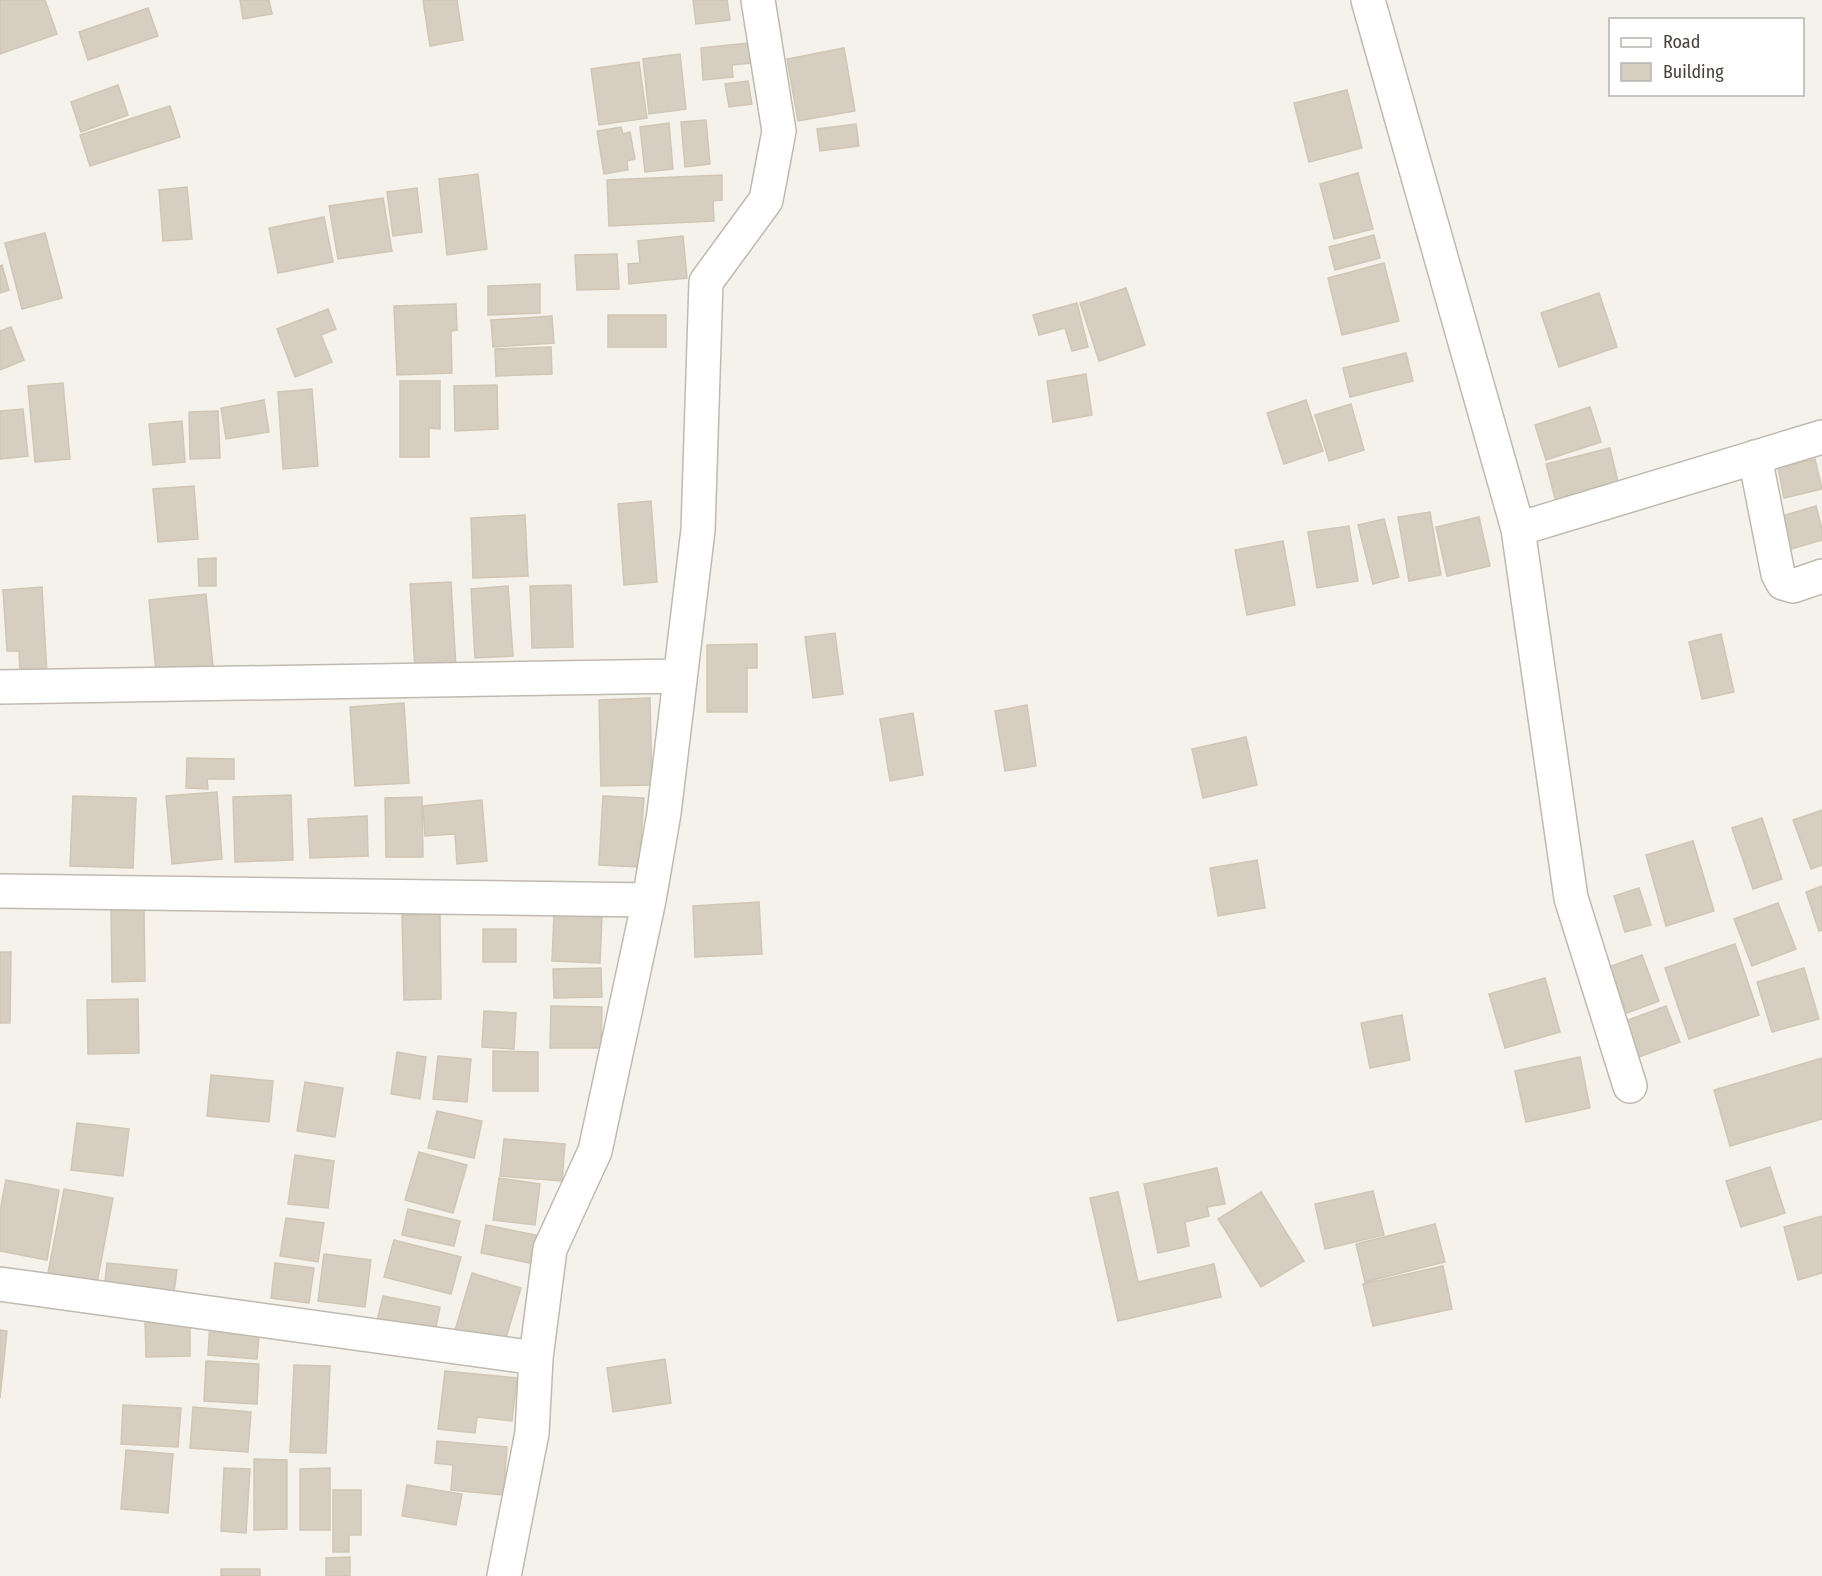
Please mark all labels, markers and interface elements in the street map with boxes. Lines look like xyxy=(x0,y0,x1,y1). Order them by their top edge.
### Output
legend xyxy=(1609,18,1804,96)
text: Road xyxy=(1663,31,1700,53)
text: Building xyxy=(1663,61,1724,83)

